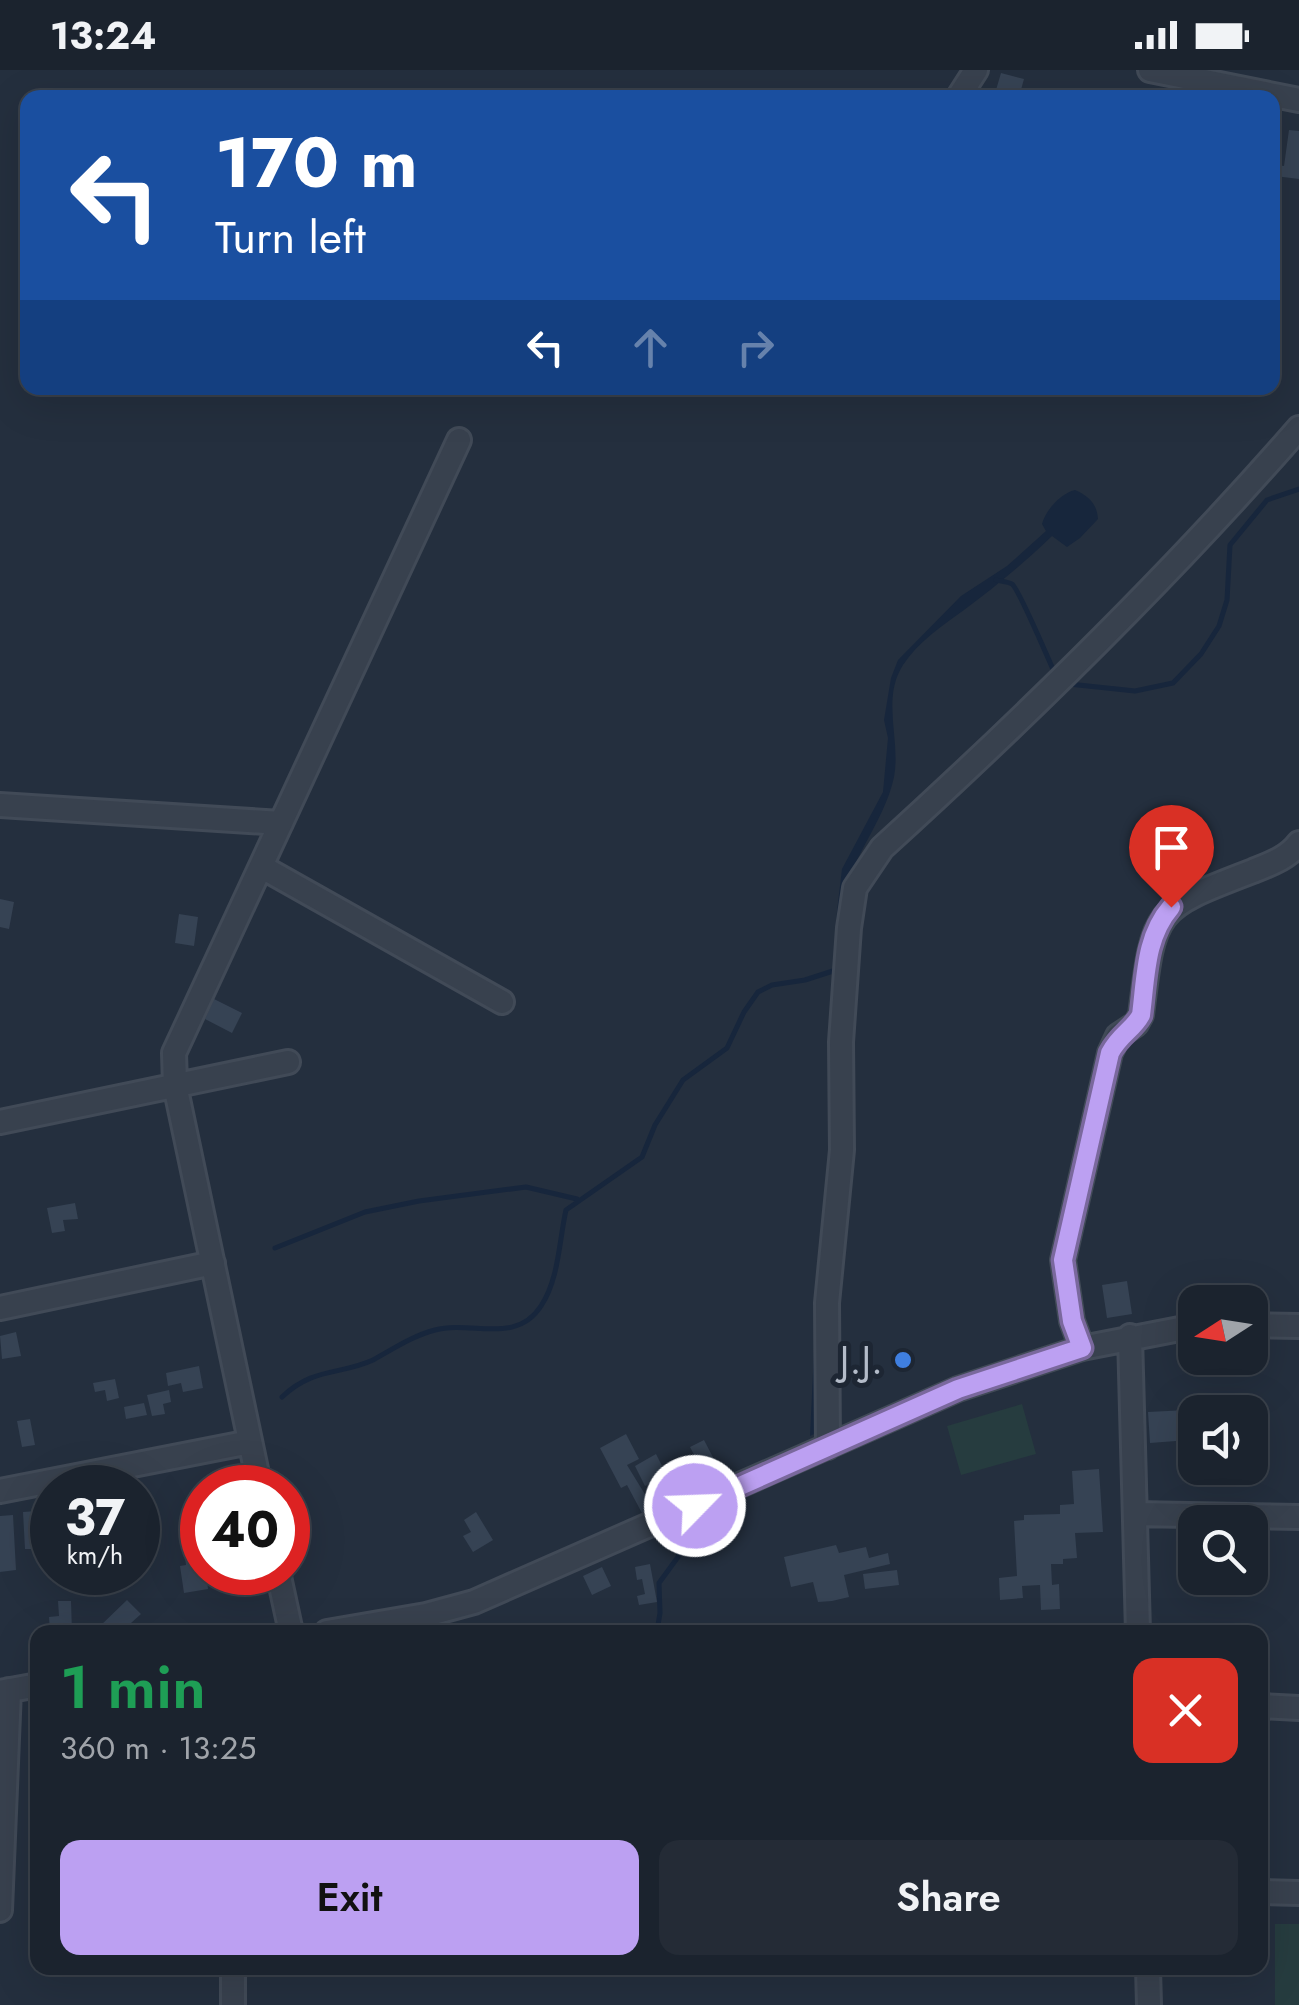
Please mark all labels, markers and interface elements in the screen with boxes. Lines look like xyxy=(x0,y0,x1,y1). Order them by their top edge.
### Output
text: 13:24 xyxy=(50,8,157,63)
text: 170 m xyxy=(215,112,418,213)
icon: left xyxy=(50,130,180,260)
text: Turn left xyxy=(215,205,366,270)
icon: left xyxy=(518,320,573,375)
icon: ahead xyxy=(623,320,678,375)
icon: right xyxy=(728,320,783,375)
pin xyxy=(1129,805,1214,908)
icon: arrive xyxy=(1144,820,1199,875)
north arrow xyxy=(1178,1285,1268,1375)
map controls xyxy=(1178,1285,1268,1595)
place label: J.J. xyxy=(835,1331,883,1389)
marker: J.J. xyxy=(892,1349,914,1371)
button: sound xyxy=(1178,1395,1268,1485)
position arrow xyxy=(643,1454,747,1558)
speed limit sign: 40 xyxy=(180,1465,310,1595)
text: 37 xyxy=(65,1481,125,1554)
button: search xyxy=(1178,1505,1268,1595)
text: km/h xyxy=(67,1537,123,1573)
text: 1 min xyxy=(60,1644,206,1731)
button: close xyxy=(1133,1658,1238,1763)
text: 360 m · 13:25 xyxy=(60,1725,256,1771)
button: Exit xyxy=(60,1840,639,1955)
button: Share xyxy=(659,1840,1238,1955)

